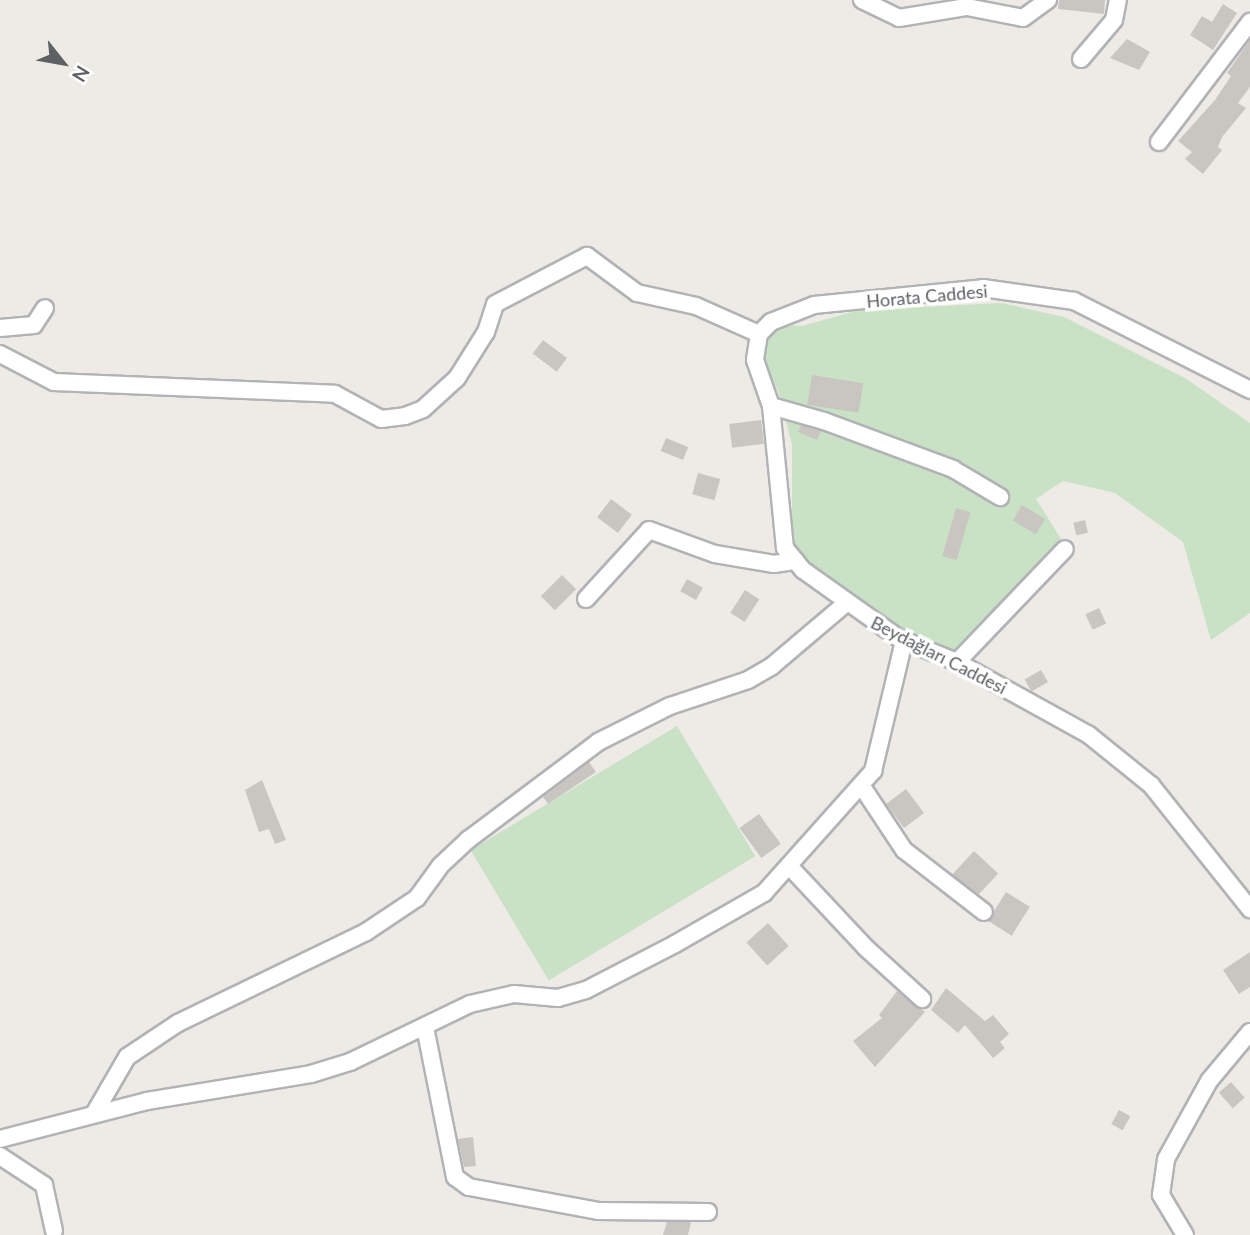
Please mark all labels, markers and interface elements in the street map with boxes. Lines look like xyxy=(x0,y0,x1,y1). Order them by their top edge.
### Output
north arrow xyxy=(28,28,98,98)
text: N xyxy=(68,62,95,86)
street label: Horata Caddesi xyxy=(865,280,989,312)
street label: Beydağları Caddesi xyxy=(867,611,1011,699)

